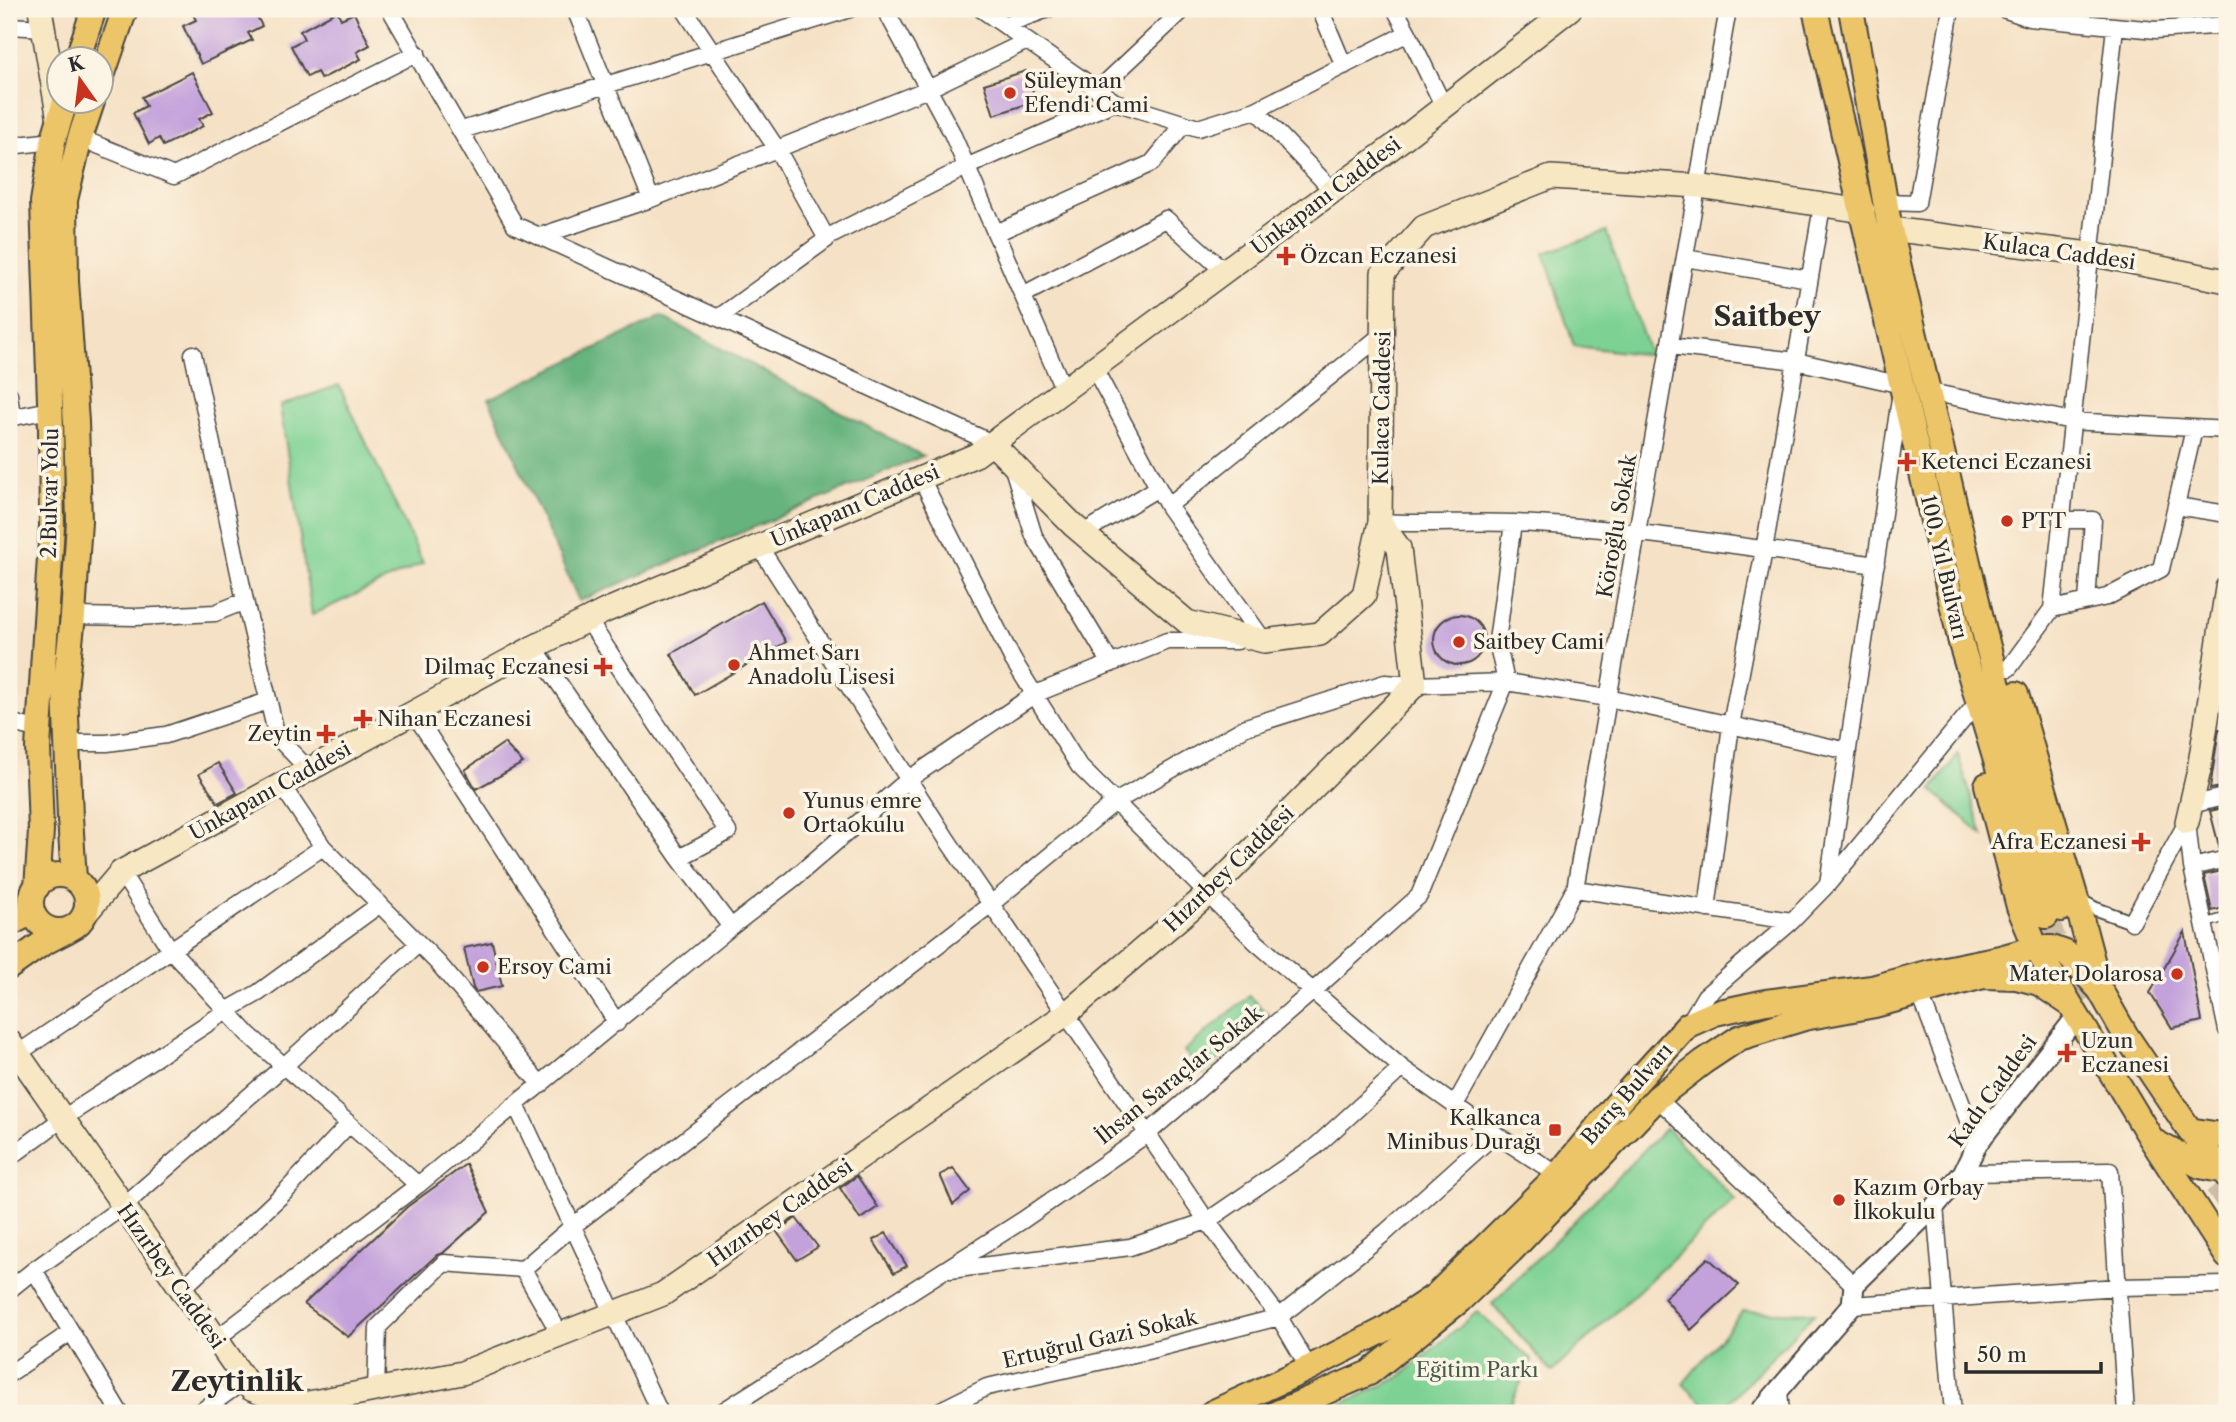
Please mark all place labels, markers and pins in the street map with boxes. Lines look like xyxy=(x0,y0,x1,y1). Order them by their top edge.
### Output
place label: Süleyman Efendi Cami xyxy=(1024,68,1149,117)
marker: Süleyman Efendi Cami xyxy=(1002,85,1018,101)
place label: Özcan Eczanesi xyxy=(1300,243,1457,268)
marker: Özcan Eczanesi xyxy=(1278,248,1294,264)
place label: Ketenci Eczanesi xyxy=(1921,449,2092,474)
marker: Ketenci Eczanesi xyxy=(1899,454,1915,470)
place label: PTT xyxy=(2021,508,2067,533)
marker: PTT xyxy=(1999,513,2015,529)
place label: Saitbey Cami xyxy=(1473,629,1604,654)
marker: Saitbey Cami xyxy=(1451,634,1467,650)
place label: Ahmet Sarı Anadolu Lisesi xyxy=(747,640,895,689)
place label: Dilmaç Eczanesi xyxy=(424,654,589,679)
marker: Ahmet Sarı Anadolu Lisesi xyxy=(726,657,742,673)
marker: Dilmaç Eczanesi xyxy=(595,659,611,675)
place label: Nihan Eczanesi xyxy=(377,706,531,731)
marker: Nihan Eczanesi xyxy=(355,711,371,727)
place label: Zeytin xyxy=(248,721,312,746)
marker: Zeytin xyxy=(318,726,334,742)
place label: Yunus emre Ortaokulu xyxy=(802,788,922,837)
marker: Yunus emre Ortaokulu xyxy=(781,805,797,821)
place label: Afra Eczanesi xyxy=(1990,829,2127,854)
marker: Afra Eczanesi xyxy=(2133,834,2149,850)
place label: Ersoy Cami xyxy=(497,954,612,979)
marker: Ersoy Cami xyxy=(475,959,491,975)
place label: Mater Dolarosa xyxy=(2009,961,2164,986)
marker: Mater Dolarosa xyxy=(2169,966,2185,982)
place label: Uzun Eczanesi xyxy=(2081,1028,2169,1077)
marker: Uzun Eczanesi xyxy=(2059,1045,2075,1061)
place label: Kalkanca Minibus Durağı xyxy=(1386,1105,1542,1154)
marker: Kalkanca Minibus Durağı xyxy=(1547,1122,1563,1138)
place label: Kazım Orbay İlkokulu xyxy=(1853,1175,1984,1224)
marker: Kazım Orbay İlkokulu xyxy=(1831,1192,1847,1208)

